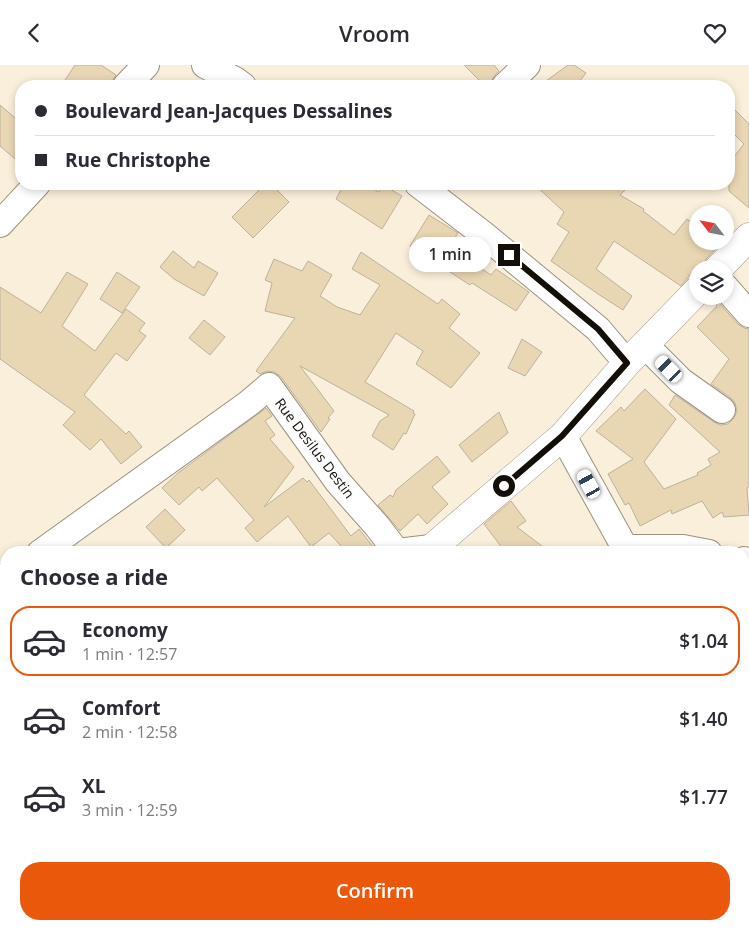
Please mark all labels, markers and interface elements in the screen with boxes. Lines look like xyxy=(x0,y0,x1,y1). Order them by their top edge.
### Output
text: Vroom xyxy=(339,18,410,48)
icon: back xyxy=(20,19,48,47)
icon: heart xyxy=(701,19,729,47)
text: Boulevard Jean-Jacques Dessalines xyxy=(65,98,393,124)
text: Rue Christophe xyxy=(65,147,210,173)
north arrow xyxy=(689,205,734,250)
map controls xyxy=(689,205,734,305)
callout: 1 min xyxy=(409,237,492,273)
text: 1 min xyxy=(428,243,472,265)
route end xyxy=(498,244,520,266)
button: layers xyxy=(689,260,734,305)
car xyxy=(653,353,684,385)
street label: Rue Desilus Destin xyxy=(271,394,359,502)
car xyxy=(575,467,602,501)
route start xyxy=(493,475,515,497)
text: Choose a ride xyxy=(20,561,168,591)
text: Economy xyxy=(82,617,168,643)
icon: car xyxy=(22,619,67,664)
text: $1.04 xyxy=(679,628,728,654)
text: 1 min · 12:57 xyxy=(82,643,177,665)
text: Comfort xyxy=(82,695,161,721)
icon: car xyxy=(22,697,67,742)
text: $1.40 xyxy=(679,706,728,732)
text: 2 min · 12:58 xyxy=(82,721,177,743)
text: XL xyxy=(82,773,105,799)
icon: car xyxy=(22,775,67,820)
text: $1.77 xyxy=(679,784,728,810)
text: 3 min · 12:59 xyxy=(82,799,177,821)
button: Confirm xyxy=(20,862,730,920)

